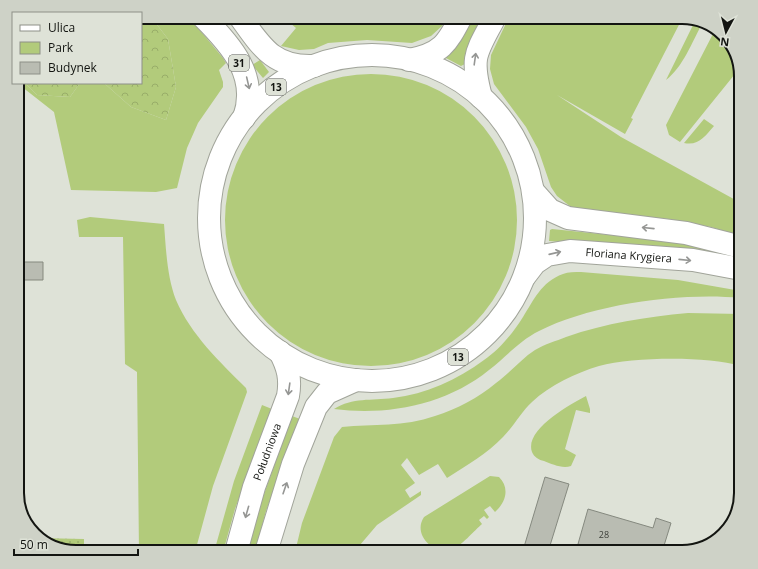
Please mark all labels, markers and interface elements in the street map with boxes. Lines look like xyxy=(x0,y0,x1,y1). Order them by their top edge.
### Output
legend xyxy=(12,12,142,84)
north arrow xyxy=(706,12,746,52)
text: Ulica xyxy=(48,19,75,36)
text: N xyxy=(719,34,730,50)
text: Park xyxy=(48,39,74,56)
one-way arrow xyxy=(471,53,479,66)
road number: 31 xyxy=(229,55,249,71)
text: Budynek xyxy=(48,59,98,76)
one-way arrow xyxy=(244,76,252,89)
road number: 13 xyxy=(266,79,286,95)
one-way arrow xyxy=(642,224,655,232)
street label: Floriana Krygiera xyxy=(585,244,672,265)
one-way arrow xyxy=(548,249,561,256)
one-way arrow xyxy=(678,256,691,263)
road number: 13 xyxy=(448,349,468,365)
one-way arrow xyxy=(285,382,293,395)
street label: Południowa xyxy=(249,421,284,483)
one-way arrow xyxy=(282,482,290,494)
one-way arrow xyxy=(243,505,250,518)
house number: 28 xyxy=(599,528,609,541)
scale bar xyxy=(14,531,138,557)
text: 50 m xyxy=(20,536,48,553)

